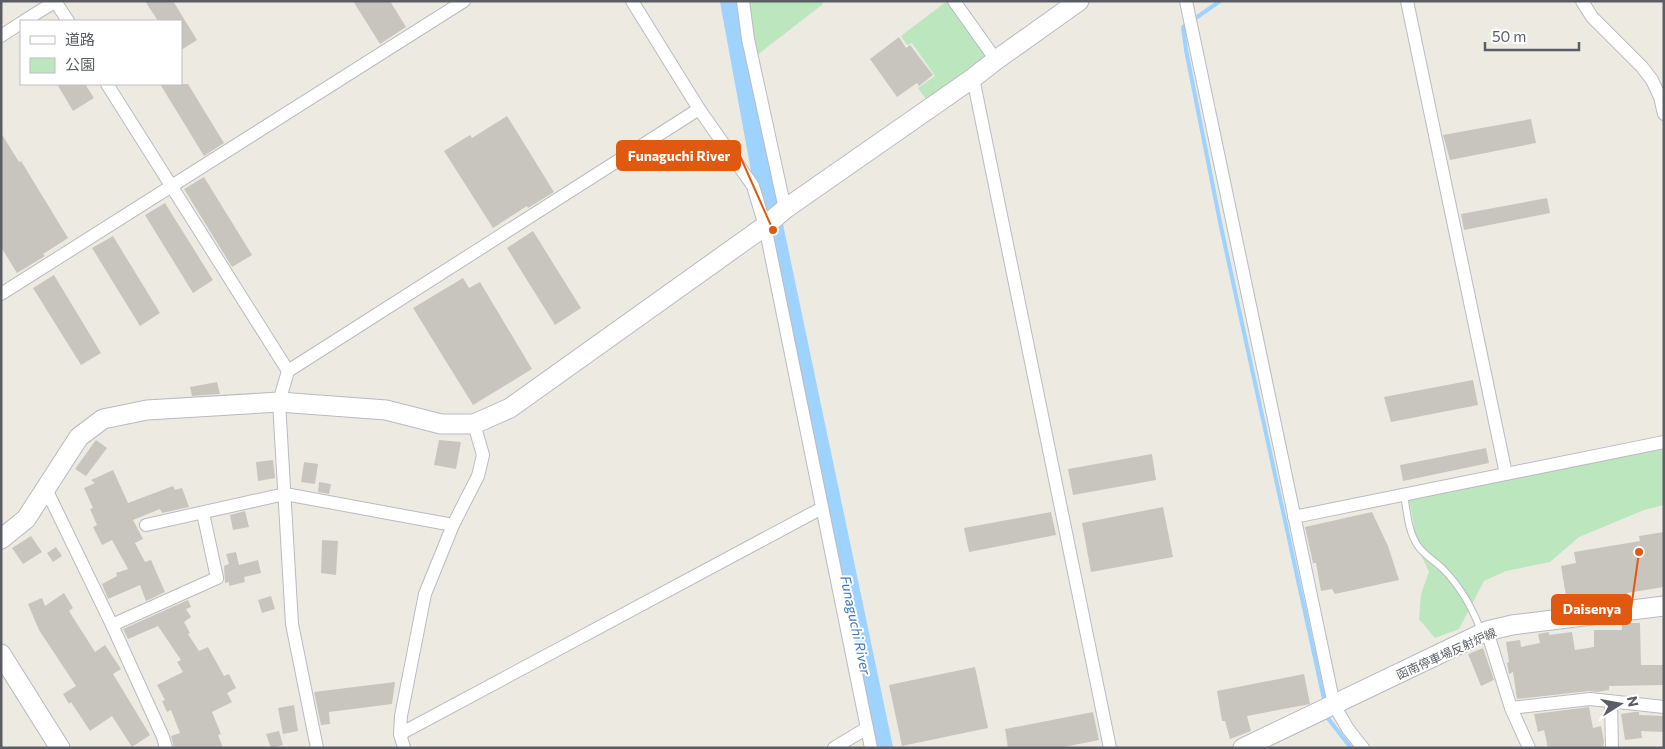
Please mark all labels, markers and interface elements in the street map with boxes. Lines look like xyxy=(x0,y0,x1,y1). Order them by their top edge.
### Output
legend xyxy=(20,20,182,85)
scale bar xyxy=(1485,20,1579,52)
text: 50 m xyxy=(1492,27,1526,45)
text: 道路 xyxy=(65,30,95,48)
text: 公園 xyxy=(65,55,95,73)
callout: Funaguchi River xyxy=(617,141,740,170)
text: Funaguchi River xyxy=(628,147,731,164)
water label: Funaguchi River xyxy=(837,574,875,676)
callout: Daisenya xyxy=(1552,595,1631,624)
text: Daisenya xyxy=(1563,600,1621,617)
street label: 函南停車場反射炉線 xyxy=(1394,625,1498,681)
north arrow xyxy=(1595,679,1645,729)
text: N xyxy=(1624,695,1643,708)

